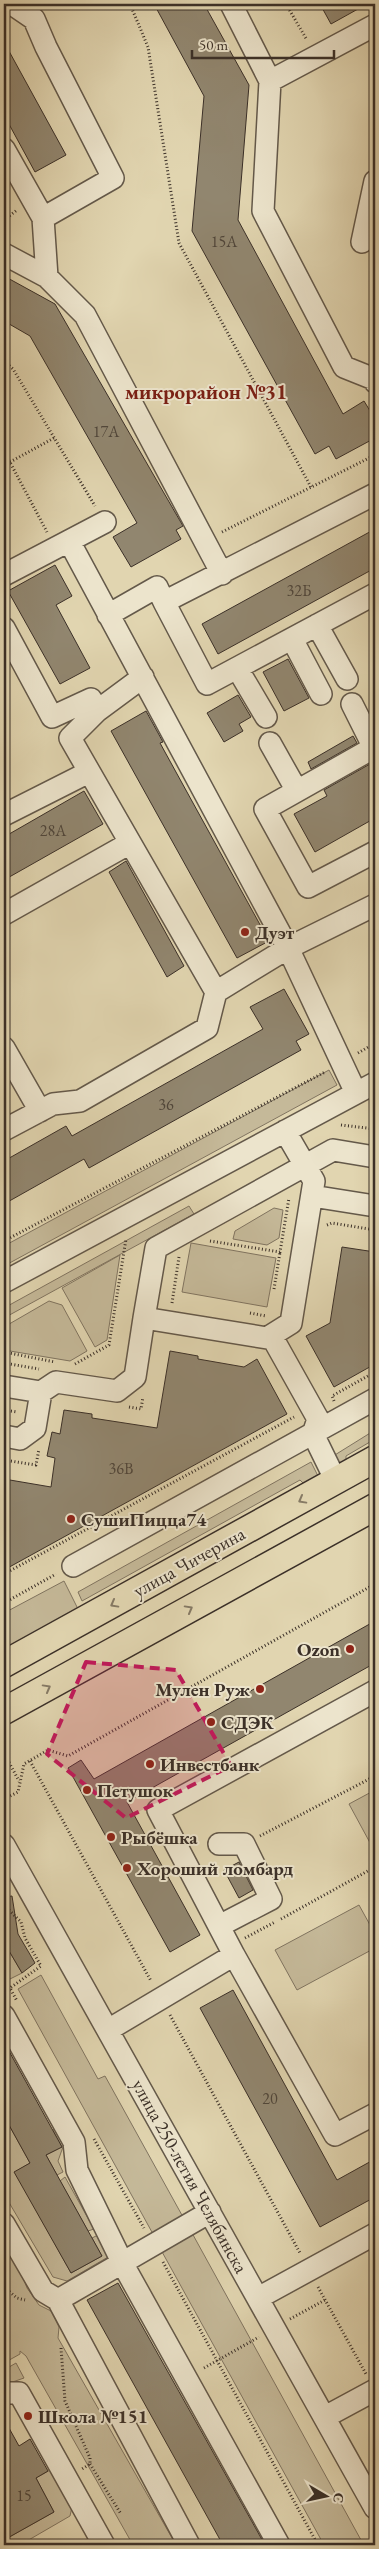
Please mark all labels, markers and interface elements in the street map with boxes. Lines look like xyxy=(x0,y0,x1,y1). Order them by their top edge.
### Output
scale bar xyxy=(192,28,334,60)
text: 50 m xyxy=(199,35,228,54)
house number: 15А xyxy=(211,231,238,252)
district label: микрорайон №31 xyxy=(125,378,287,405)
house number: 17А xyxy=(93,421,120,442)
house number: 32Б xyxy=(287,580,311,601)
house number: 28А xyxy=(40,820,67,841)
place label: Дуэт xyxy=(255,920,295,945)
marker: Дуэт xyxy=(239,926,251,938)
house number: 36 xyxy=(158,1094,174,1115)
house number: 36В xyxy=(109,1458,133,1479)
one-way arrow xyxy=(298,1494,307,1504)
place label: СушиПицца74 xyxy=(81,1507,207,1532)
marker: СушиПицца74 xyxy=(65,1513,77,1525)
street label: улица Чичерина xyxy=(129,1521,250,1603)
one-way arrow xyxy=(110,1597,119,1607)
one-way arrow xyxy=(184,1606,193,1616)
place label: Ozon xyxy=(297,1637,340,1662)
marker: Ozon xyxy=(344,1643,356,1655)
place label: Мулен Руж xyxy=(155,1677,251,1702)
marker: Мулен Руж xyxy=(254,1683,266,1695)
one-way arrow xyxy=(41,1684,50,1694)
place label: СДЭК xyxy=(221,1710,274,1735)
marker: СДЭК xyxy=(205,1716,217,1728)
place label: Инвестбанк xyxy=(160,1752,260,1777)
marker: Инвестбанк xyxy=(144,1758,156,1770)
place label: Петушок xyxy=(97,1778,174,1803)
marker: Петушок xyxy=(81,1784,93,1796)
place label: Рыбёшка xyxy=(121,1825,198,1850)
marker: Рыбёшка xyxy=(105,1831,117,1843)
place label: Хороший ломбард xyxy=(136,1856,293,1881)
marker: Хороший ломбард xyxy=(121,1862,133,1874)
street label: улица 250-летия Челябинска xyxy=(126,2075,254,2278)
house number: 20 xyxy=(262,2088,278,2109)
place label: Школа №151 xyxy=(38,2404,148,2429)
marker: Школа №151 xyxy=(22,2410,34,2422)
north arrow xyxy=(302,2472,352,2522)
house number: 15 xyxy=(16,2485,32,2506)
text: С xyxy=(329,2492,349,2504)

